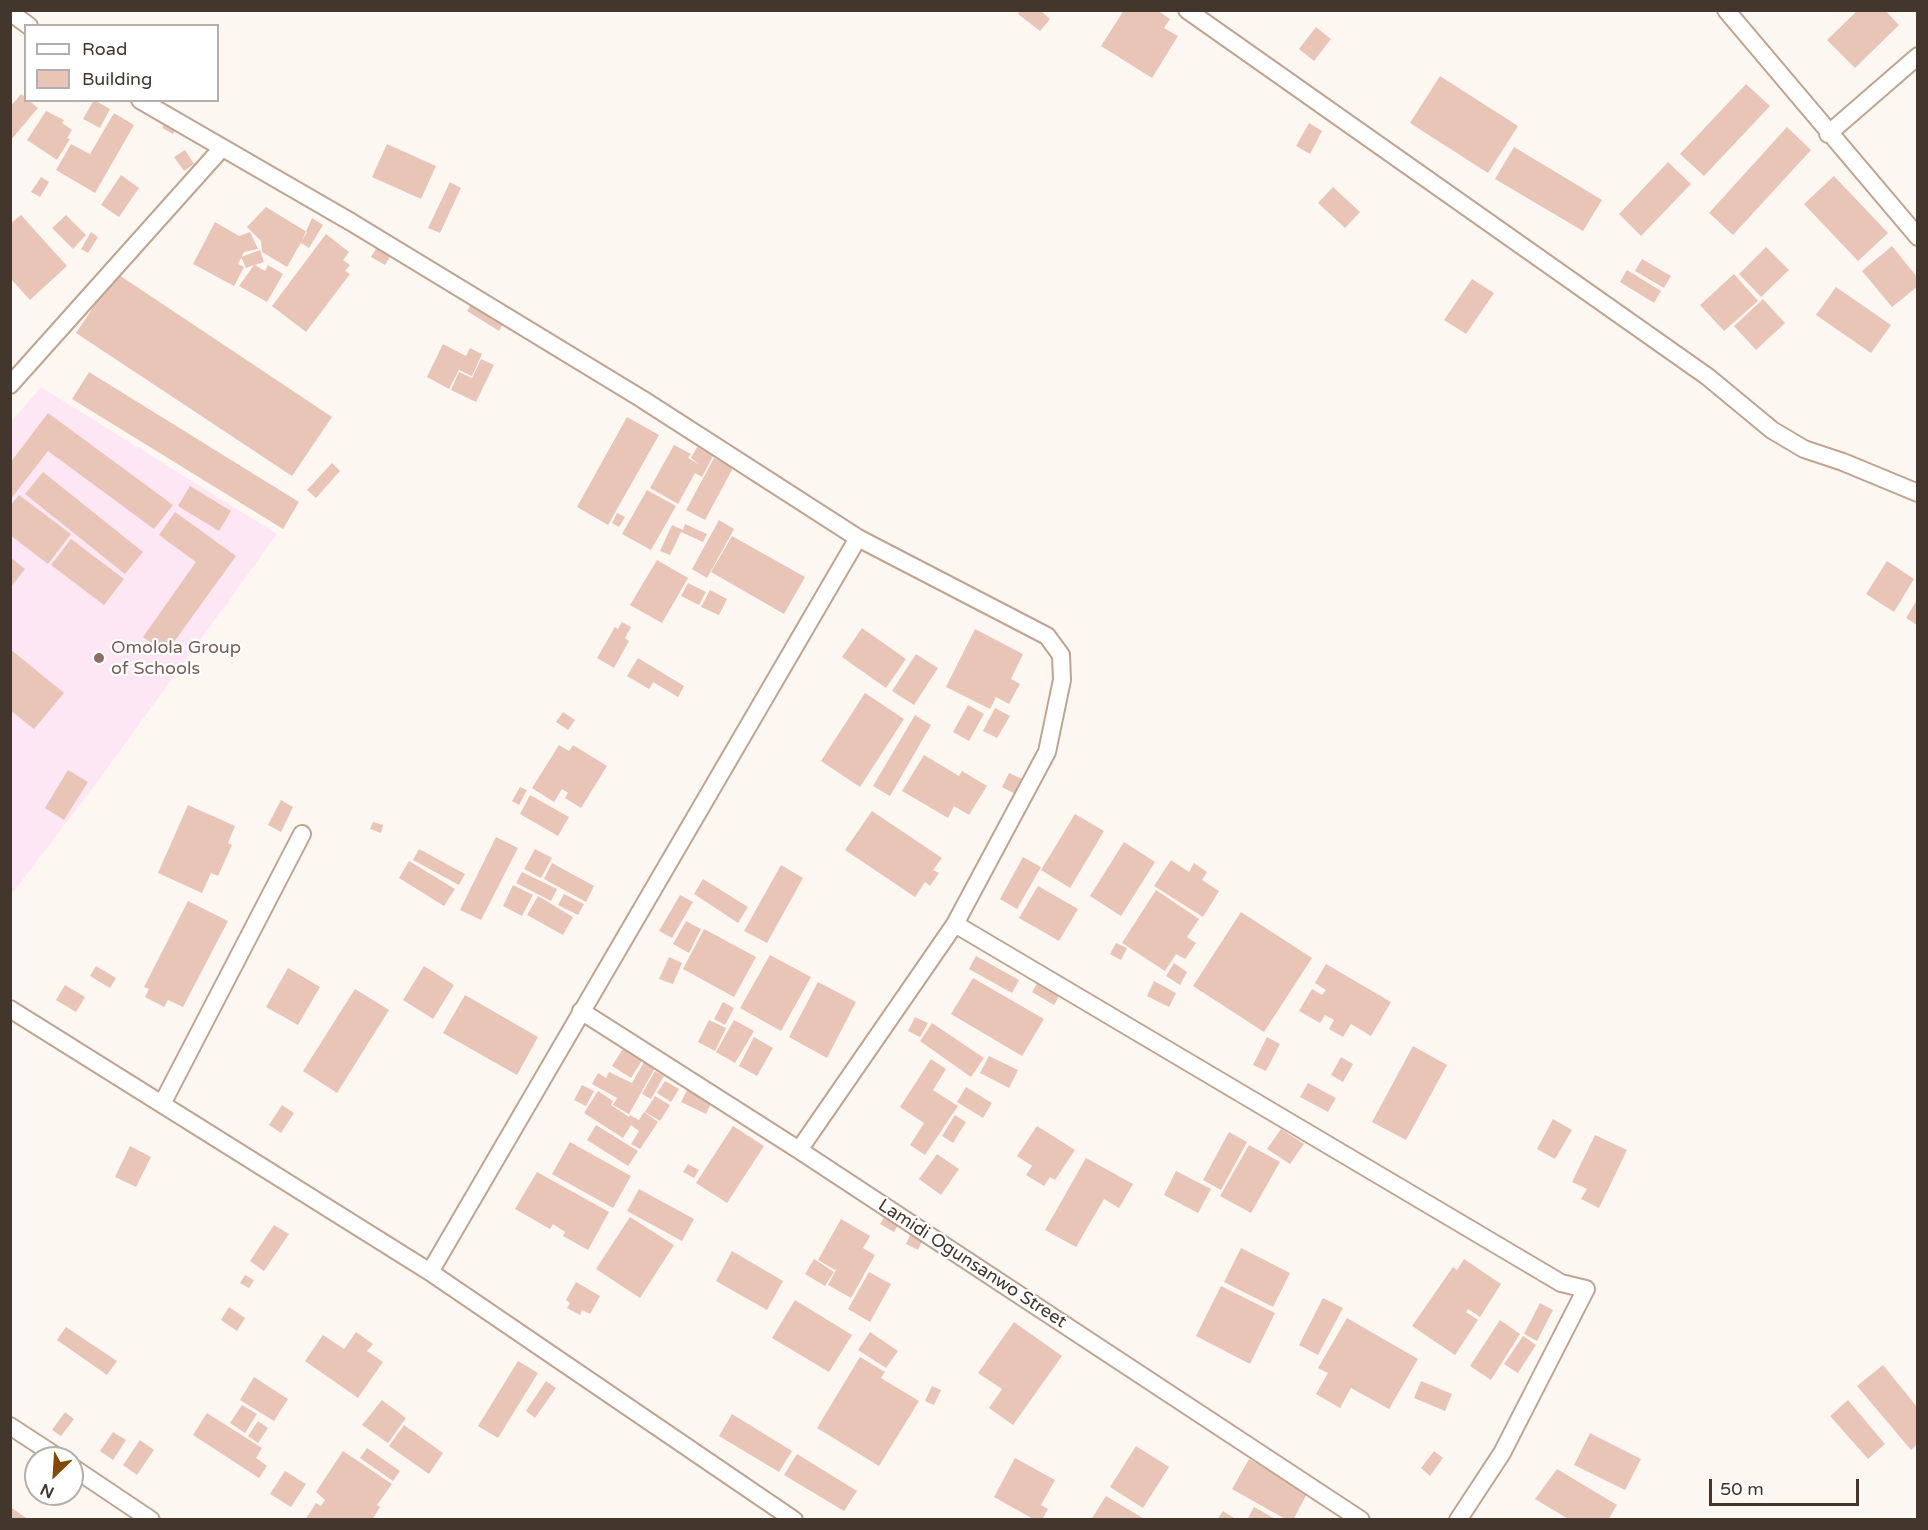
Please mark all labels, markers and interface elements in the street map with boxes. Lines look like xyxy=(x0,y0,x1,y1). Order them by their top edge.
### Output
legend xyxy=(24,24,219,102)
text: Road xyxy=(82,38,127,60)
text: Building xyxy=(82,68,152,90)
place label: Omolola Group of Schools xyxy=(111,637,241,680)
marker: Omolola Group of Schools xyxy=(92,651,106,665)
street label: Lamidi Ogunsanwo Street xyxy=(874,1195,1070,1333)
north arrow xyxy=(24,1446,84,1506)
scale bar xyxy=(1712,1467,1862,1505)
text: 50 m xyxy=(1720,1478,1764,1500)
text: N xyxy=(37,1479,57,1502)

